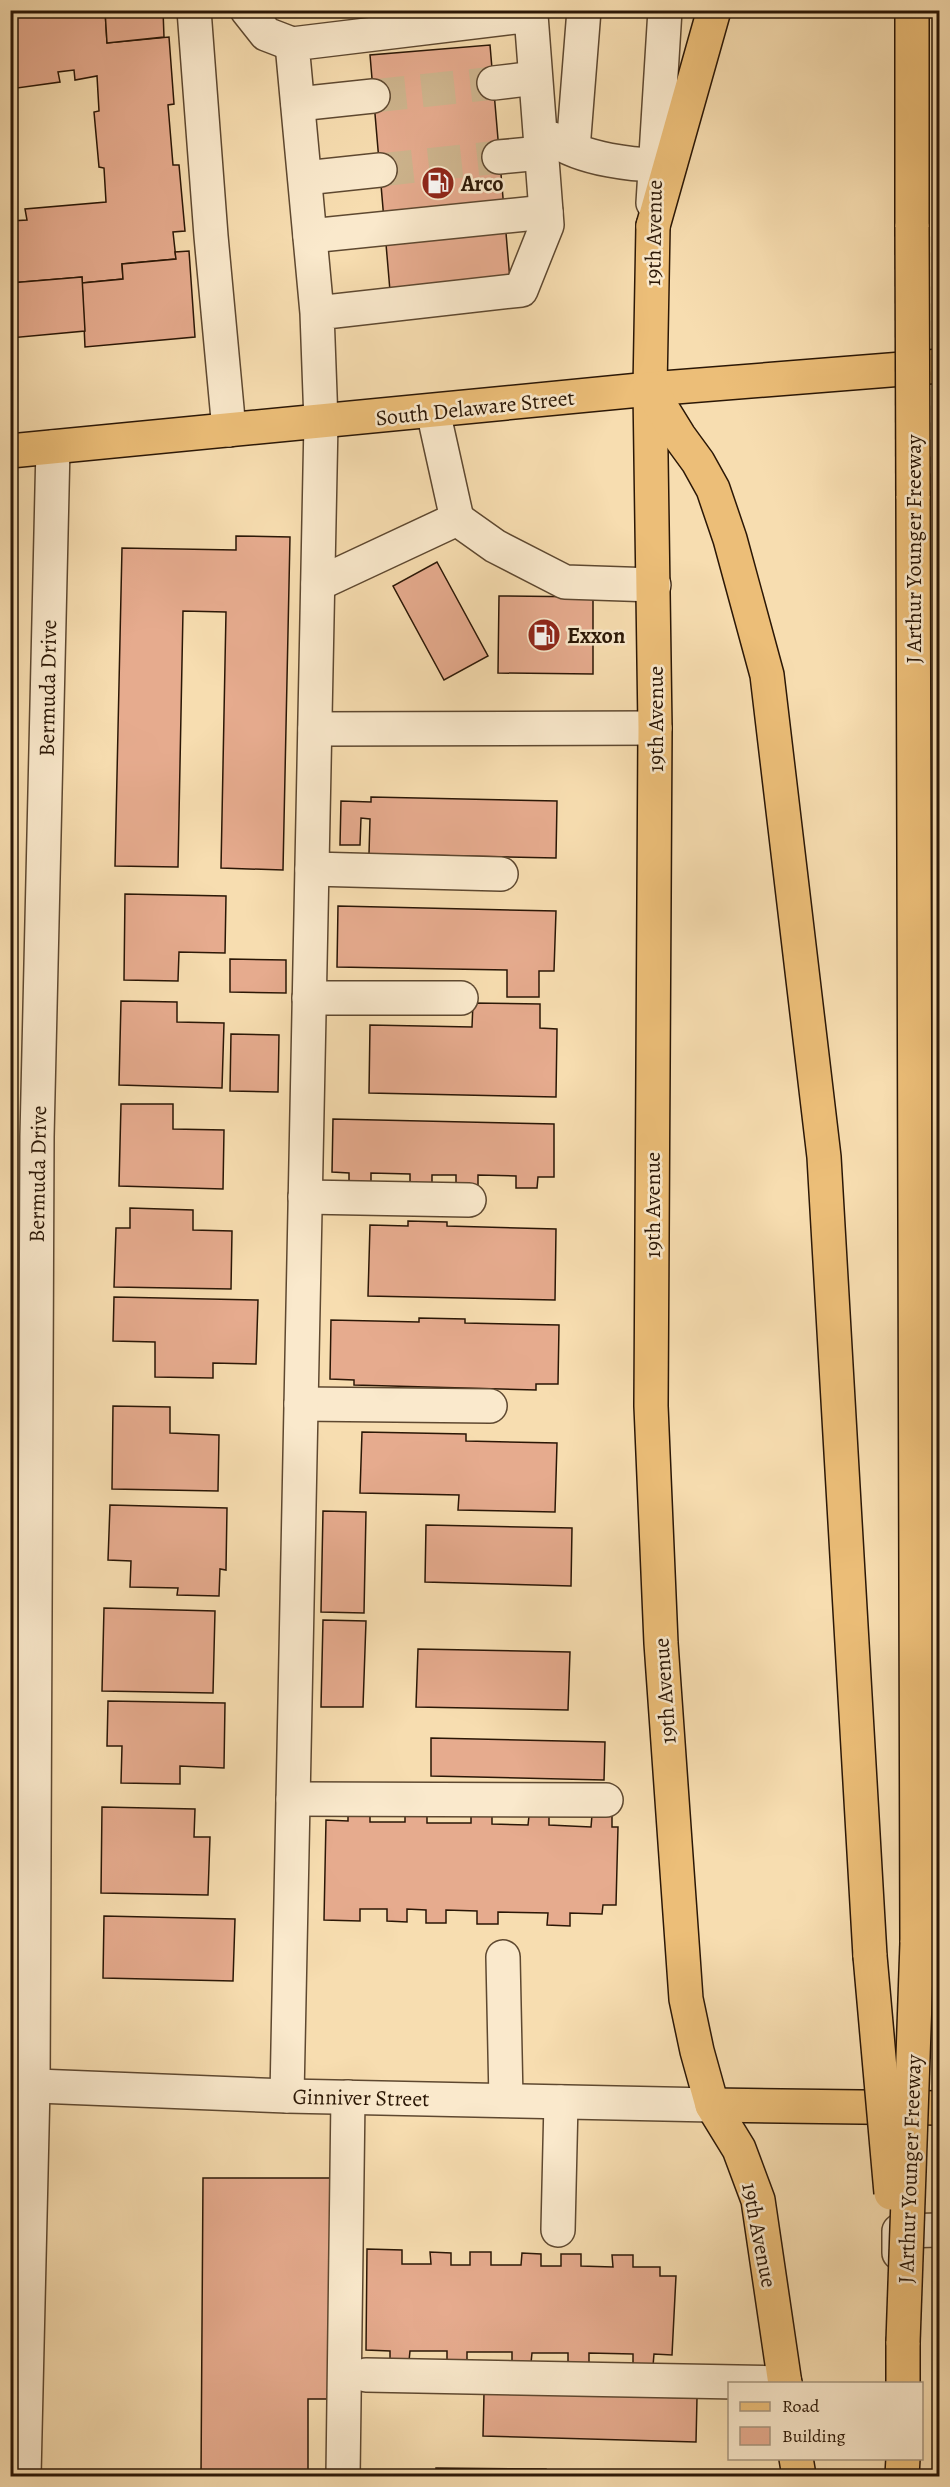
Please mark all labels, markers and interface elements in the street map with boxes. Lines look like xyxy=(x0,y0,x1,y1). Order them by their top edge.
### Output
fuel station icon: Arco xyxy=(420,165,456,201)
place label: Arco xyxy=(460,169,504,199)
street label: 19th Avenue xyxy=(638,180,670,286)
street label: South Delaware Street xyxy=(374,383,576,433)
street label: J Arthur Younger Freeway xyxy=(899,434,929,664)
fuel station icon: Exxon xyxy=(526,617,562,653)
street label: Bermuda Drive xyxy=(32,619,64,757)
place label: Exxon xyxy=(567,621,625,651)
street label: 19th Avenue xyxy=(641,666,671,772)
street label: Bermuda Drive xyxy=(22,1105,54,1243)
street label: 19th Avenue xyxy=(638,1152,668,1258)
street label: 19th Avenue xyxy=(646,1637,684,1745)
street label: J Arthur Younger Freeway xyxy=(891,2054,929,2284)
street label: Ginniver Street xyxy=(292,2082,430,2114)
street label: 19th Avenue xyxy=(734,2180,784,2290)
legend xyxy=(728,2382,923,2460)
text: Road xyxy=(782,2394,820,2418)
text: Building xyxy=(782,2424,846,2448)

